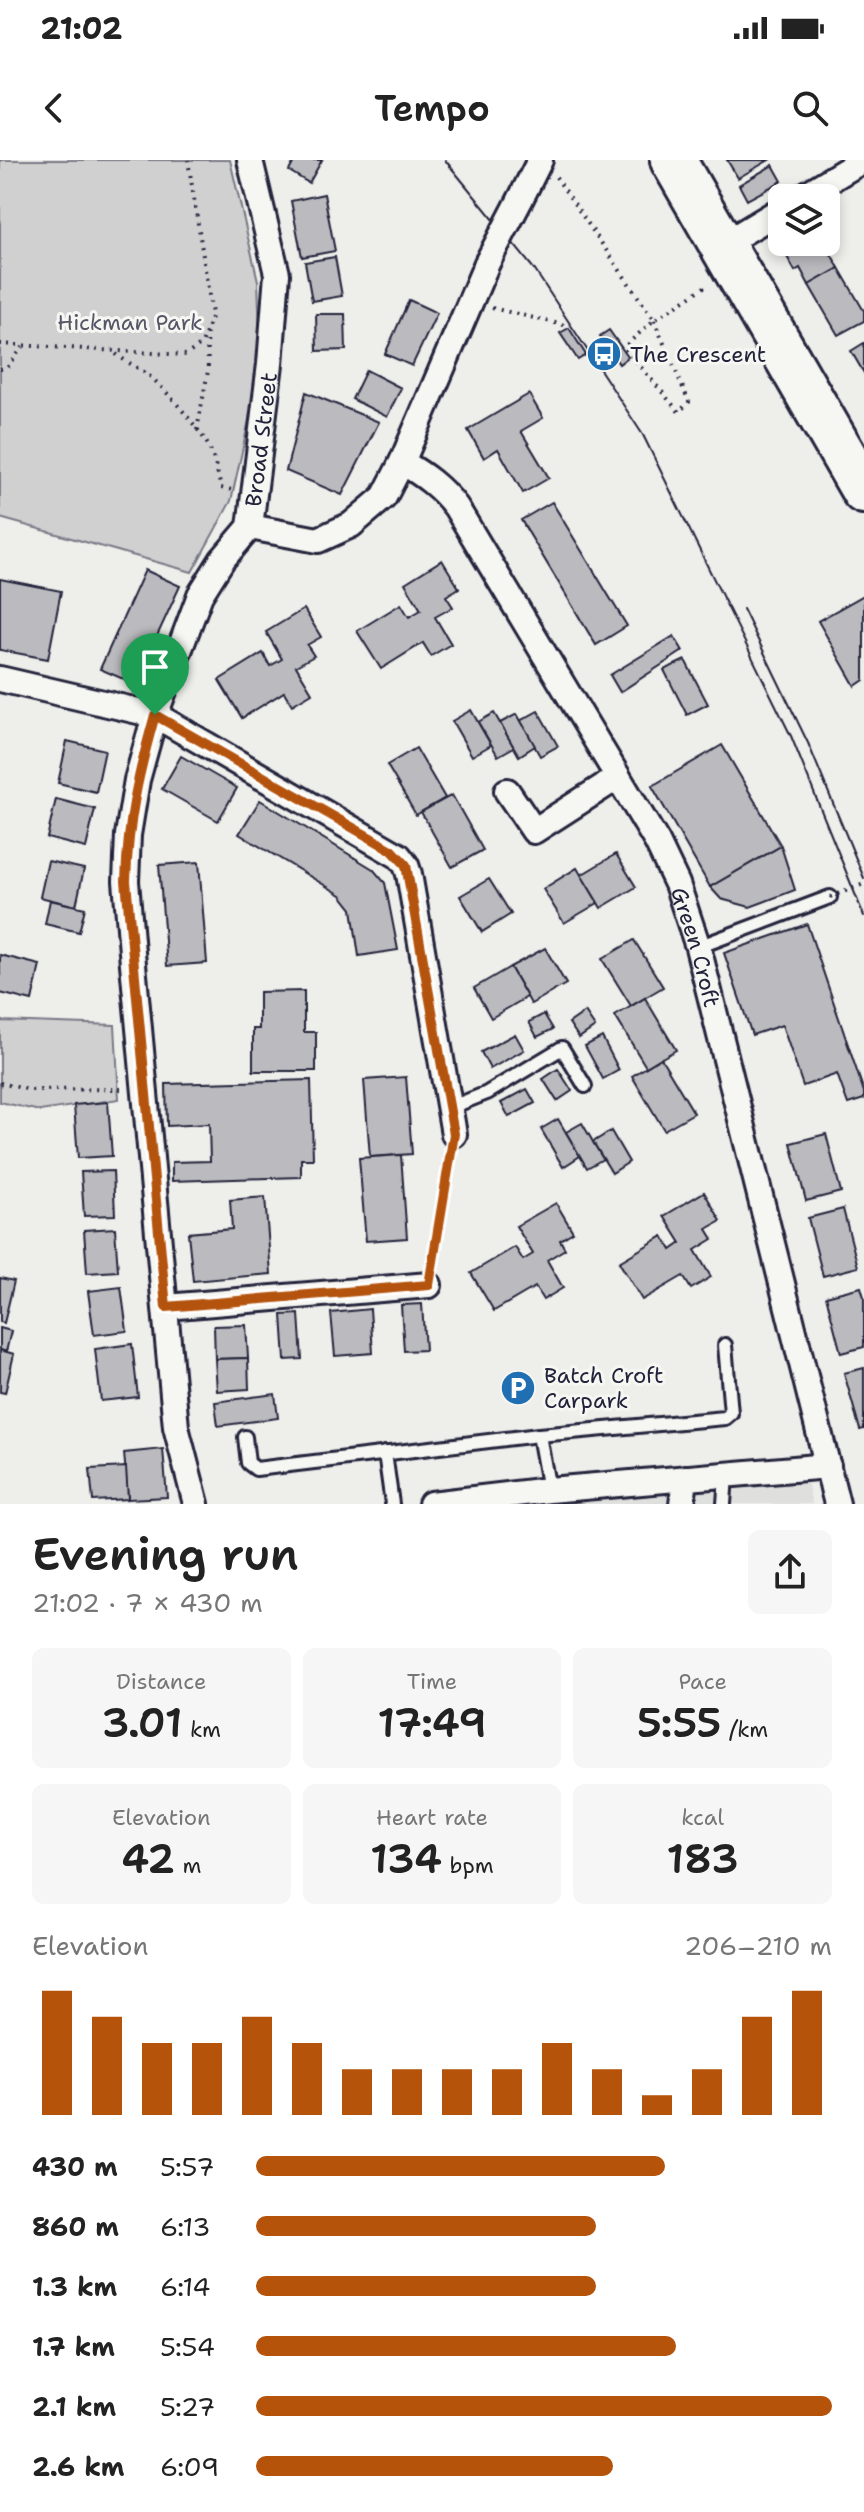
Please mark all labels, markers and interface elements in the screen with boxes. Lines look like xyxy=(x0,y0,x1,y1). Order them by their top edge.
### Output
text: 21:02 xyxy=(40,8,122,49)
text: Tempo xyxy=(374,84,490,133)
icon: back xyxy=(32,86,76,130)
icon: search xyxy=(788,86,832,130)
map controls xyxy=(768,184,840,256)
button: layers xyxy=(768,184,840,256)
park label: Hickman Park xyxy=(57,308,203,337)
bus stop icon: The Crescent xyxy=(585,335,623,373)
place label: The Crescent xyxy=(630,340,766,369)
street label: Broad Street xyxy=(238,371,283,508)
pin xyxy=(121,633,189,715)
icon: arrive xyxy=(133,645,177,689)
street label: Green Croft xyxy=(665,883,727,1010)
place label: Batch Croft Carpark xyxy=(544,1361,664,1415)
parking icon: Batch Croft Carpark xyxy=(499,1369,537,1407)
text: Evening run xyxy=(32,1525,299,1584)
button: share xyxy=(748,1530,832,1614)
text: 21:02 · 7 × 430 m xyxy=(32,1585,263,1620)
text: Distance xyxy=(116,1667,206,1696)
text: Time xyxy=(407,1667,457,1696)
text: Pace xyxy=(678,1667,727,1696)
text: 3.01 xyxy=(102,1696,182,1750)
text: 17:49 xyxy=(377,1696,487,1750)
text: 5:55 xyxy=(637,1696,721,1750)
text: km xyxy=(182,1715,221,1744)
text: /km xyxy=(721,1715,768,1744)
text: Elevation xyxy=(112,1803,211,1832)
text: Heart rate xyxy=(376,1803,488,1832)
text: kcal xyxy=(681,1803,724,1832)
text: 42 xyxy=(121,1832,175,1886)
text: 134 xyxy=(370,1832,442,1886)
text: 183 xyxy=(667,1832,739,1886)
text: m xyxy=(175,1851,201,1880)
text: bpm xyxy=(442,1851,494,1880)
text: Elevation xyxy=(32,1928,148,1963)
text: 206–210 m xyxy=(684,1928,832,1963)
text: 430 m xyxy=(32,2149,118,2184)
text: 5:57 xyxy=(160,2149,214,2184)
text: 860 m xyxy=(32,2209,119,2244)
text: 6:13 xyxy=(160,2209,210,2244)
text: 1.3 km xyxy=(32,2269,117,2304)
text: 6:14 xyxy=(160,2269,210,2304)
text: 1.7 km xyxy=(32,2329,115,2364)
text: 5:54 xyxy=(160,2329,215,2364)
text: 2.1 km xyxy=(32,2389,116,2424)
text: 5:27 xyxy=(160,2389,215,2424)
text: 2.6 km xyxy=(32,2449,125,2484)
text: 6:09 xyxy=(160,2449,219,2484)

